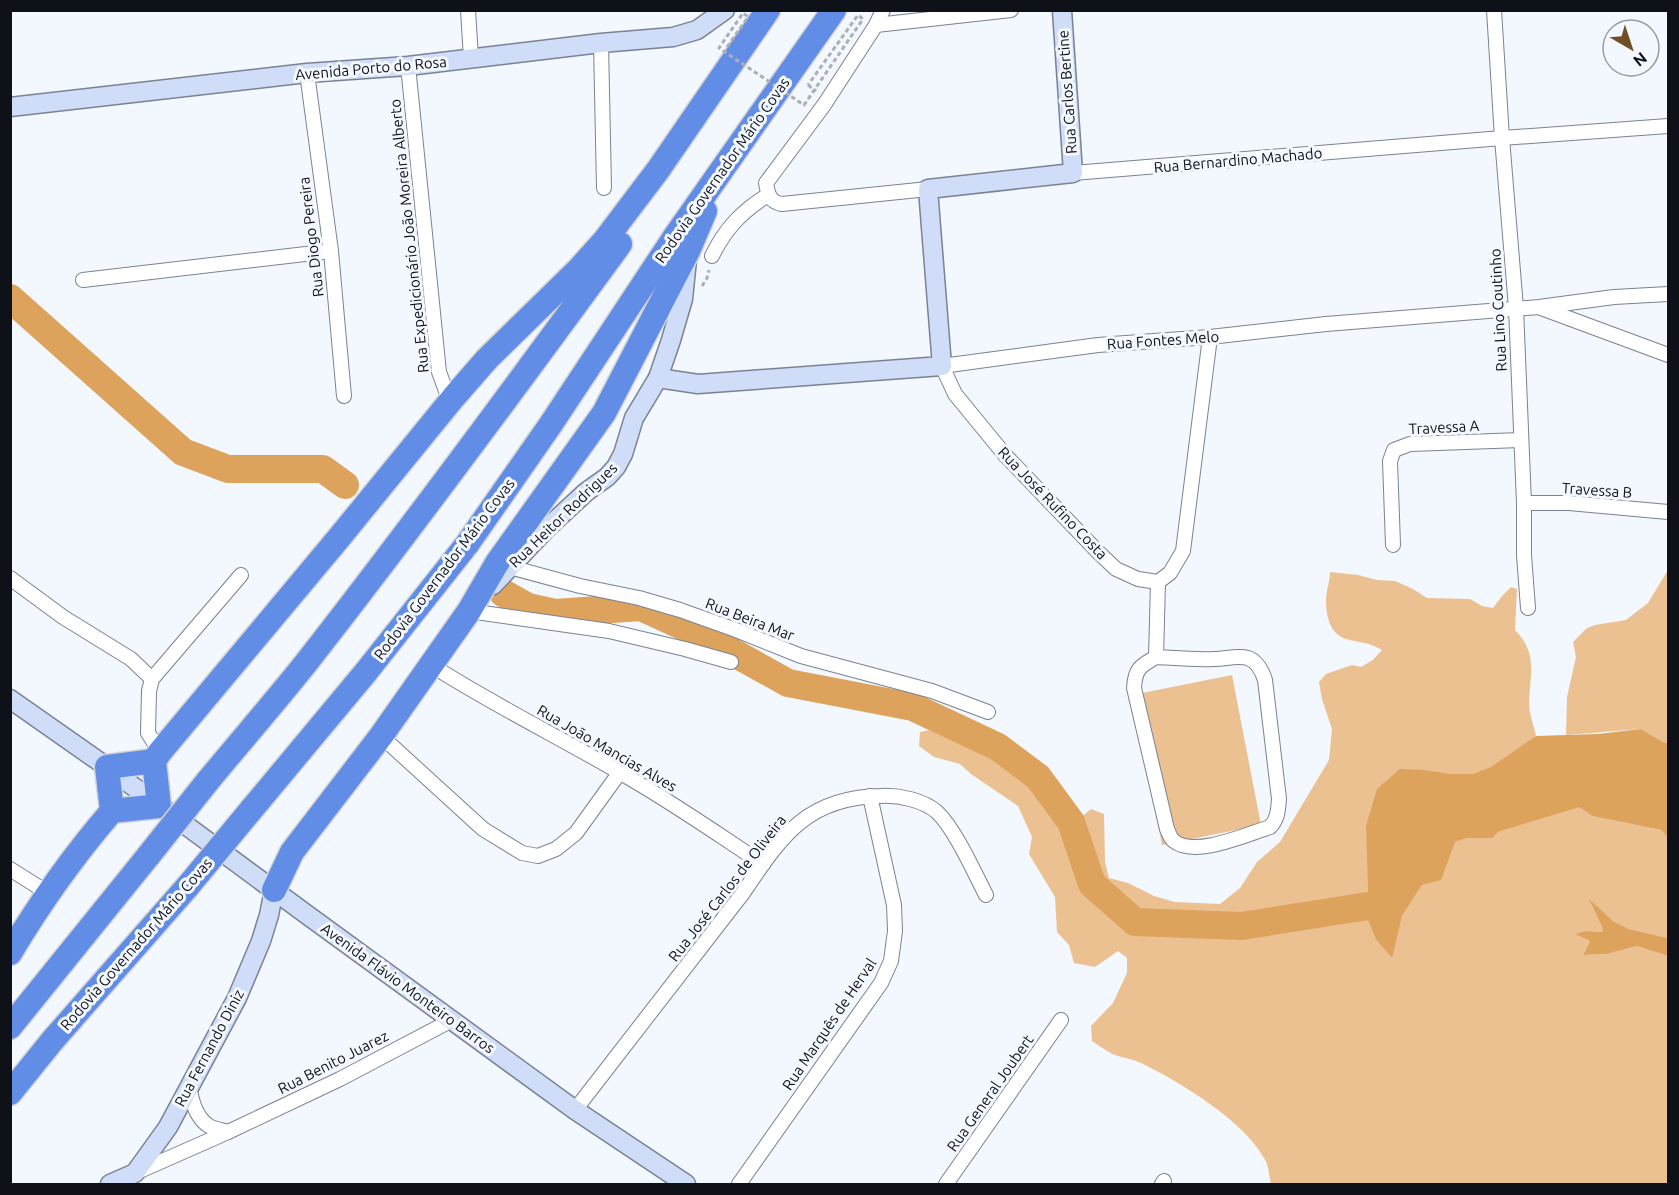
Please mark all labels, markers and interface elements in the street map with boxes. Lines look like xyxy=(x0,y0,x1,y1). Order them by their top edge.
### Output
north arrow xyxy=(1601,18,1661,78)
street label: Rua Carlos Bertine xyxy=(1054,29,1080,155)
text: N xyxy=(1630,49,1651,70)
street label: Avenida Porto do Rosa xyxy=(295,53,447,83)
street label: Rodovia Governador Mário Covas xyxy=(651,74,793,266)
street label: Rua Expedicionário João Moreira Alberto xyxy=(386,98,432,374)
street label: Rua Bernardino Machado xyxy=(1153,144,1323,176)
street label: Rua Diogo Pereira xyxy=(295,176,327,298)
street label: Rua Lino Coutinho xyxy=(1486,248,1510,372)
street label: Rua Fontes Melo xyxy=(1106,328,1220,352)
street label: Travessa A xyxy=(1408,417,1480,437)
street label: Rua José Rufino Costa xyxy=(995,443,1111,563)
street label: Rua Heitor Rodrigues xyxy=(506,459,620,571)
street label: Rodovia Governador Mário Covas xyxy=(370,475,518,663)
street label: Travessa B xyxy=(1561,479,1633,501)
street label: Rua Beira Mar xyxy=(703,594,797,644)
street label: Rua João Mancias Alves xyxy=(534,701,680,795)
street label: Rua José Carlos de Oliveira xyxy=(665,811,789,965)
street label: Rodovia Governador Mário Covas xyxy=(57,855,215,1033)
street label: Avenida Flávio Monteiro Barros xyxy=(318,919,498,1057)
street label: Rua Marquês de Herval xyxy=(779,955,879,1093)
street label: Rua Fernando Diniz xyxy=(171,987,247,1109)
street label: Rua Benito Juarez xyxy=(275,1027,391,1097)
street label: Rua General Joubert xyxy=(943,1031,1037,1154)

